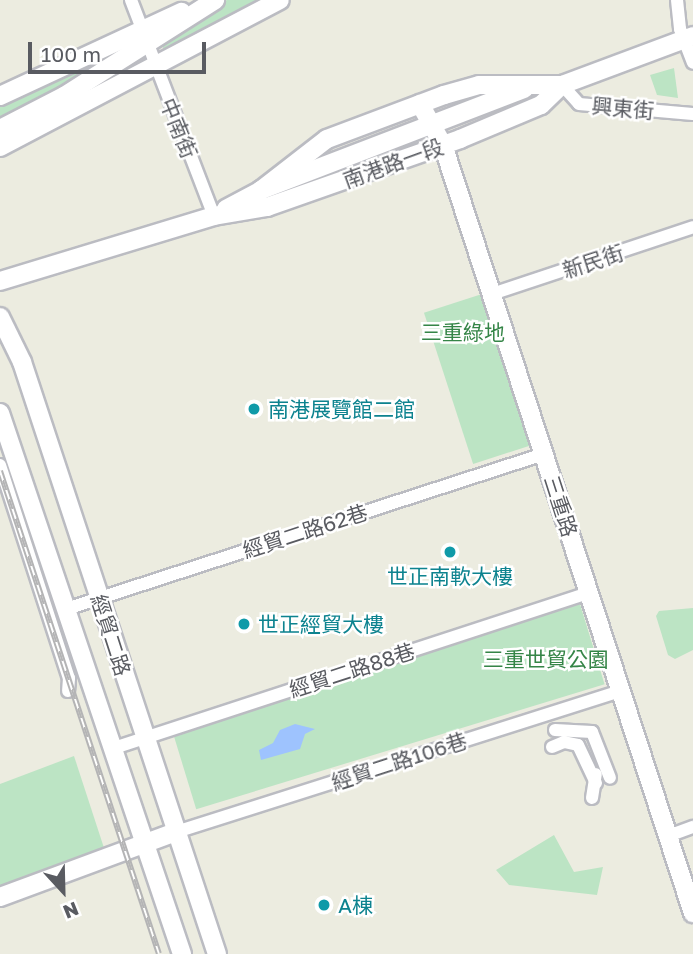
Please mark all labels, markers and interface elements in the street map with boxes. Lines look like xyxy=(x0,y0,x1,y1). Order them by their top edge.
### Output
scale bar xyxy=(32,28,210,72)
text: 100 m xyxy=(41,41,101,67)
street label: 興東街 xyxy=(591,93,655,123)
street label: 中南街 xyxy=(156,94,202,162)
street label: 南港路一段 xyxy=(339,133,447,193)
street label: 新民街 xyxy=(559,239,627,283)
park label: 三重綠地 xyxy=(421,319,505,345)
place label: 南港展覽館二館 xyxy=(268,396,415,422)
marker: 南港展覽館二館 xyxy=(246,401,262,417)
street label: 三重路 xyxy=(539,472,583,540)
street label: 經貿二路62巷 xyxy=(239,499,371,563)
marker: 世正南軟大樓 xyxy=(442,544,458,560)
place label: 世正南軟大樓 xyxy=(387,563,513,589)
street label: 經貿二路 xyxy=(86,591,136,679)
place label: 世正經貿大樓 xyxy=(258,611,384,637)
marker: 世正經貿大樓 xyxy=(236,616,252,632)
street label: 經貿二路88巷 xyxy=(286,638,418,702)
park label: 三重世貿公園 xyxy=(483,646,609,672)
street label: 經貿二路106巷 xyxy=(328,727,470,795)
north arrow xyxy=(28,856,98,926)
place label: A棟 xyxy=(338,892,373,918)
marker: A棟 xyxy=(316,897,332,913)
text: N xyxy=(60,898,82,924)

